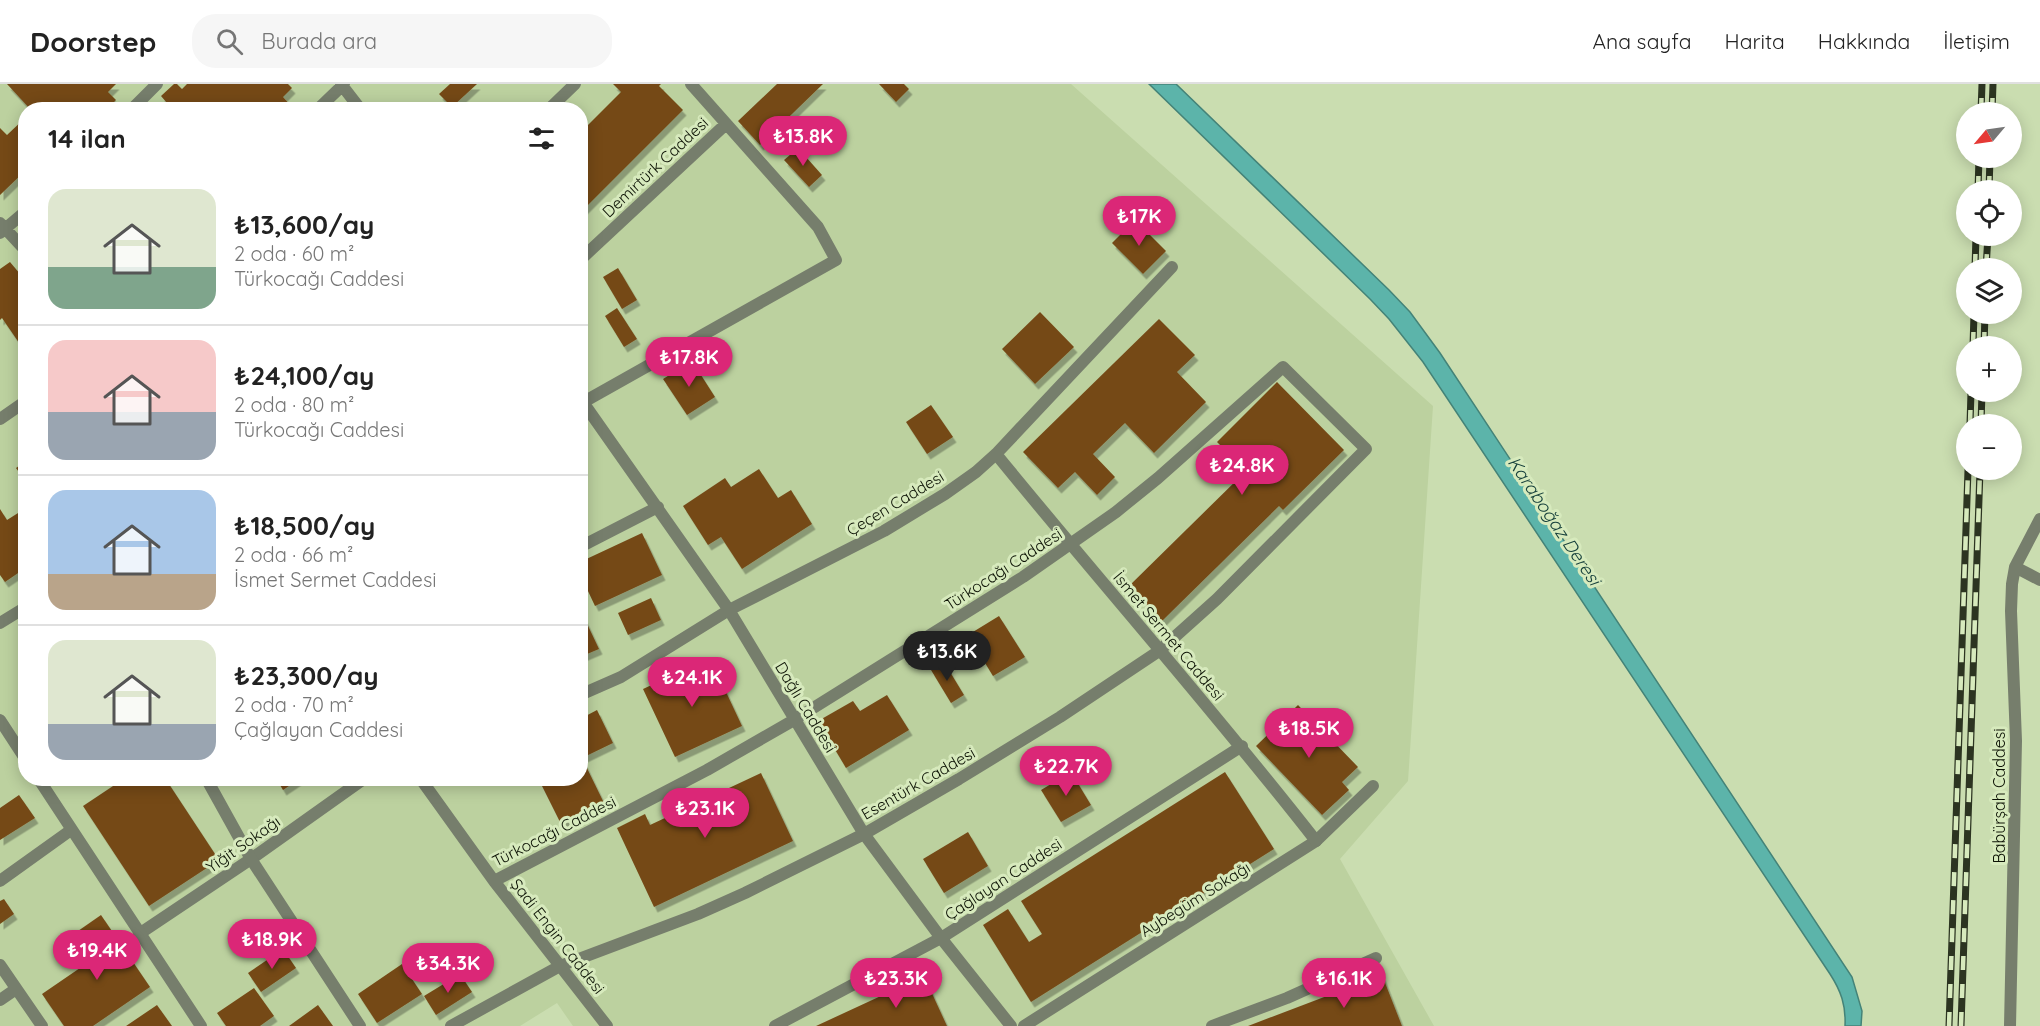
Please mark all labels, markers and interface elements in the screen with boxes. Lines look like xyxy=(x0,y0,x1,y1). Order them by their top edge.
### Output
search box xyxy=(192,14,612,68)
text: Doorstep xyxy=(30,24,156,59)
icon: search xyxy=(213,25,246,58)
text: Burada ara xyxy=(261,27,377,55)
text: Ana sayfa xyxy=(1592,28,1692,54)
text: Harita xyxy=(1725,28,1785,54)
text: Hakkında xyxy=(1818,28,1910,54)
text: İletişim xyxy=(1943,28,2010,54)
north arrow xyxy=(1956,102,2022,168)
map controls xyxy=(1956,102,2022,480)
street label: Demirtürk Caddesi xyxy=(598,113,712,221)
pin: ₺13.8K xyxy=(754,116,852,167)
text: 14 ilan xyxy=(48,122,126,155)
icon: filters xyxy=(525,122,558,155)
text: ₺13.8K xyxy=(773,123,833,148)
button: locate xyxy=(1956,180,2022,246)
pin: ₺17K xyxy=(1103,196,1175,247)
text: ₺17K xyxy=(1117,203,1161,228)
text: ₺13,600/ay xyxy=(234,208,374,241)
icon: home xyxy=(96,213,168,285)
text: 2 oda · 60 m² xyxy=(234,241,354,266)
button: layers xyxy=(1956,258,2022,324)
text: Türkocağı Caddesi xyxy=(234,266,404,291)
button: + xyxy=(1956,336,2022,402)
pin: ₺17.8K xyxy=(640,337,738,388)
text: ₺17.8K xyxy=(659,344,719,369)
text: ₺24,100/ay xyxy=(234,359,374,392)
icon: home xyxy=(96,364,168,436)
text: 2 oda · 80 m² xyxy=(234,392,354,417)
button: − xyxy=(1956,414,2022,480)
text: Türkocağı Caddesi xyxy=(234,417,404,442)
pin: ₺24.8K xyxy=(1193,445,1291,496)
text: ₺24.8K xyxy=(1210,452,1274,477)
water label: Karaboğaz Deresi xyxy=(1503,452,1607,591)
street label: Çeçen Caddesi xyxy=(843,466,947,540)
text: ₺18,500/ay xyxy=(234,509,375,542)
icon: home xyxy=(96,514,168,586)
street label: Türkocağı Caddesi xyxy=(940,524,1066,614)
text: 2 oda · 66 m² xyxy=(234,542,353,567)
text: İsmet Sermet Caddesi xyxy=(234,567,437,592)
street label: İsmet Sermet Caddesi xyxy=(1109,567,1229,705)
pin: ₺13.6K xyxy=(898,631,996,682)
text: ₺13.6K xyxy=(917,638,977,663)
pin: ₺24.1K xyxy=(643,657,741,708)
street label: Dağlı Caddesi xyxy=(771,658,841,756)
text: ₺23,300/ay xyxy=(234,659,379,692)
icon: home xyxy=(96,664,168,736)
text: ₺24.1K xyxy=(662,664,722,689)
text: 2 oda · 70 m² xyxy=(234,692,354,717)
pin: ₺18.5K xyxy=(1260,708,1358,759)
text: ₺18.5K xyxy=(1279,715,1340,740)
text: Çağlayan Caddesi xyxy=(234,717,403,742)
street label: Babürşah Caddesi xyxy=(1989,728,2009,864)
street label: Esentürk Caddesi xyxy=(858,742,978,824)
pin: ₺22.7K xyxy=(1017,746,1115,797)
text: ₺22.7K xyxy=(1034,753,1098,778)
pin: ₺23.1K xyxy=(656,788,754,839)
street label: Türkocağı Caddesi xyxy=(489,791,619,871)
text: ₺23.1K xyxy=(675,795,735,820)
street label: Yiğit Sokağı xyxy=(202,811,284,877)
street label: Çağlayan Caddesi xyxy=(941,834,1065,924)
street label: Aybegüm Sokağı xyxy=(1136,857,1254,941)
street label: Şadi Engin Caddesi xyxy=(507,874,609,998)
pin: ₺18.9K xyxy=(223,919,321,970)
text: ₺18.9K xyxy=(242,926,302,951)
pin: ₺19.4K xyxy=(48,930,146,981)
text: ₺19.4K xyxy=(67,937,127,962)
pin: ₺34.3K xyxy=(399,943,497,994)
text: ₺34.3K xyxy=(416,950,480,975)
pin: ₺23.3K xyxy=(847,958,945,1009)
pin: ₺16.1K xyxy=(1295,958,1393,1009)
text: ₺23.3K xyxy=(864,965,928,990)
text: ₺16.1K xyxy=(1316,965,1372,990)

